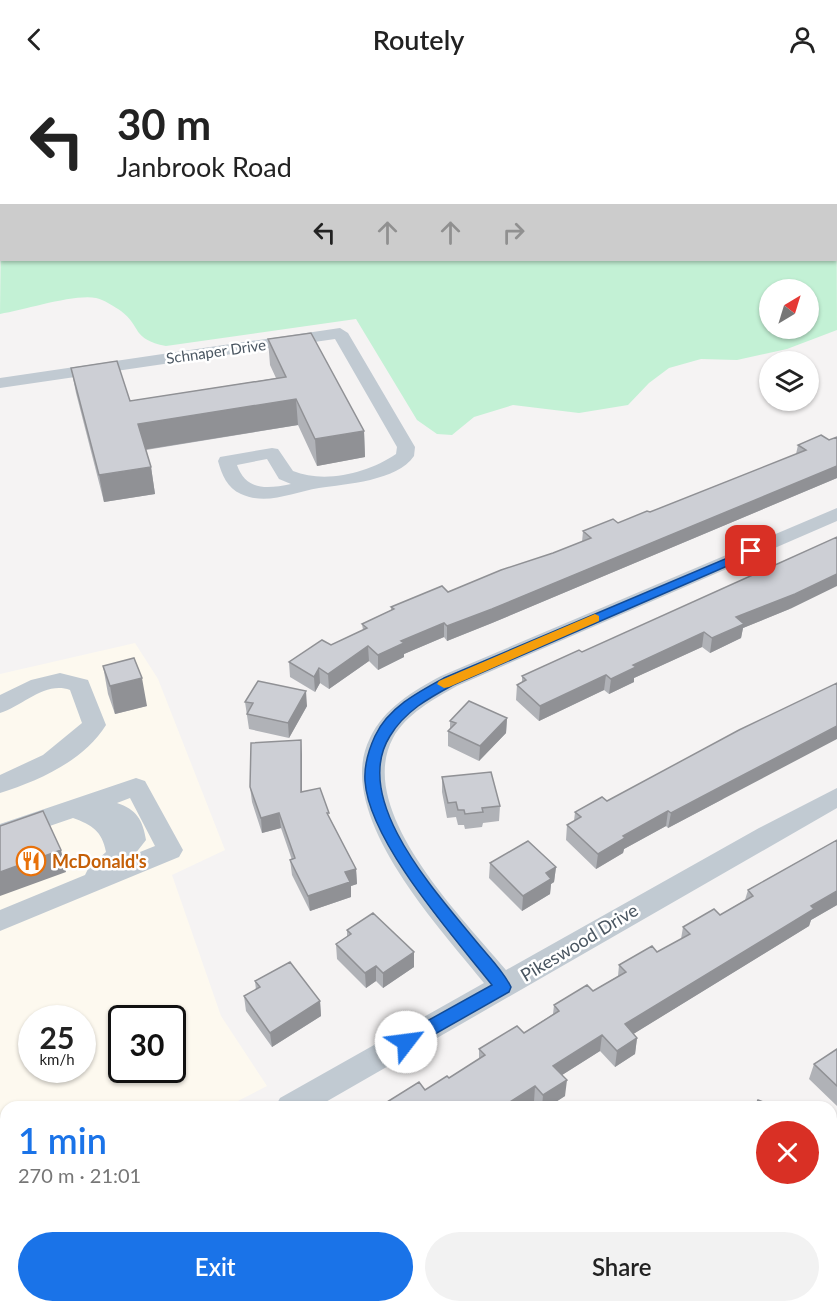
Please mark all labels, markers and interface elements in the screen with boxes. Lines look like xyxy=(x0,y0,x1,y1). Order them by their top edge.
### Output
icon: back xyxy=(18,23,51,56)
text: Routely xyxy=(373,23,464,56)
icon: person xyxy=(786,23,819,56)
text: 30 m xyxy=(117,99,211,149)
icon: left xyxy=(18,102,96,180)
text: Janbrook Road xyxy=(117,150,292,183)
icon: left xyxy=(308,216,341,249)
icon: ahead xyxy=(371,216,404,249)
icon: ahead xyxy=(434,216,467,249)
icon: right xyxy=(497,216,530,249)
north arrow xyxy=(759,279,819,339)
map controls xyxy=(759,279,819,411)
street label: Schnaper Drive xyxy=(165,335,267,367)
button: layers xyxy=(759,351,819,411)
pin xyxy=(725,525,776,576)
icon: arrive xyxy=(734,534,767,567)
restaurant icon: McDonald's xyxy=(15,845,47,877)
place label: McDonald's xyxy=(52,850,147,872)
street label: Pikeswood Drive xyxy=(516,898,642,986)
speed limit sign: 30 xyxy=(108,1005,186,1083)
position arrow xyxy=(374,1010,438,1074)
text: 25 xyxy=(40,1019,74,1055)
text: km/h xyxy=(39,1050,75,1068)
text: 1 min xyxy=(18,1118,107,1162)
button: close xyxy=(756,1121,819,1184)
text: 270 m · 21:01 xyxy=(18,1163,141,1187)
button: Exit xyxy=(18,1232,413,1301)
button: Share xyxy=(425,1232,819,1301)

